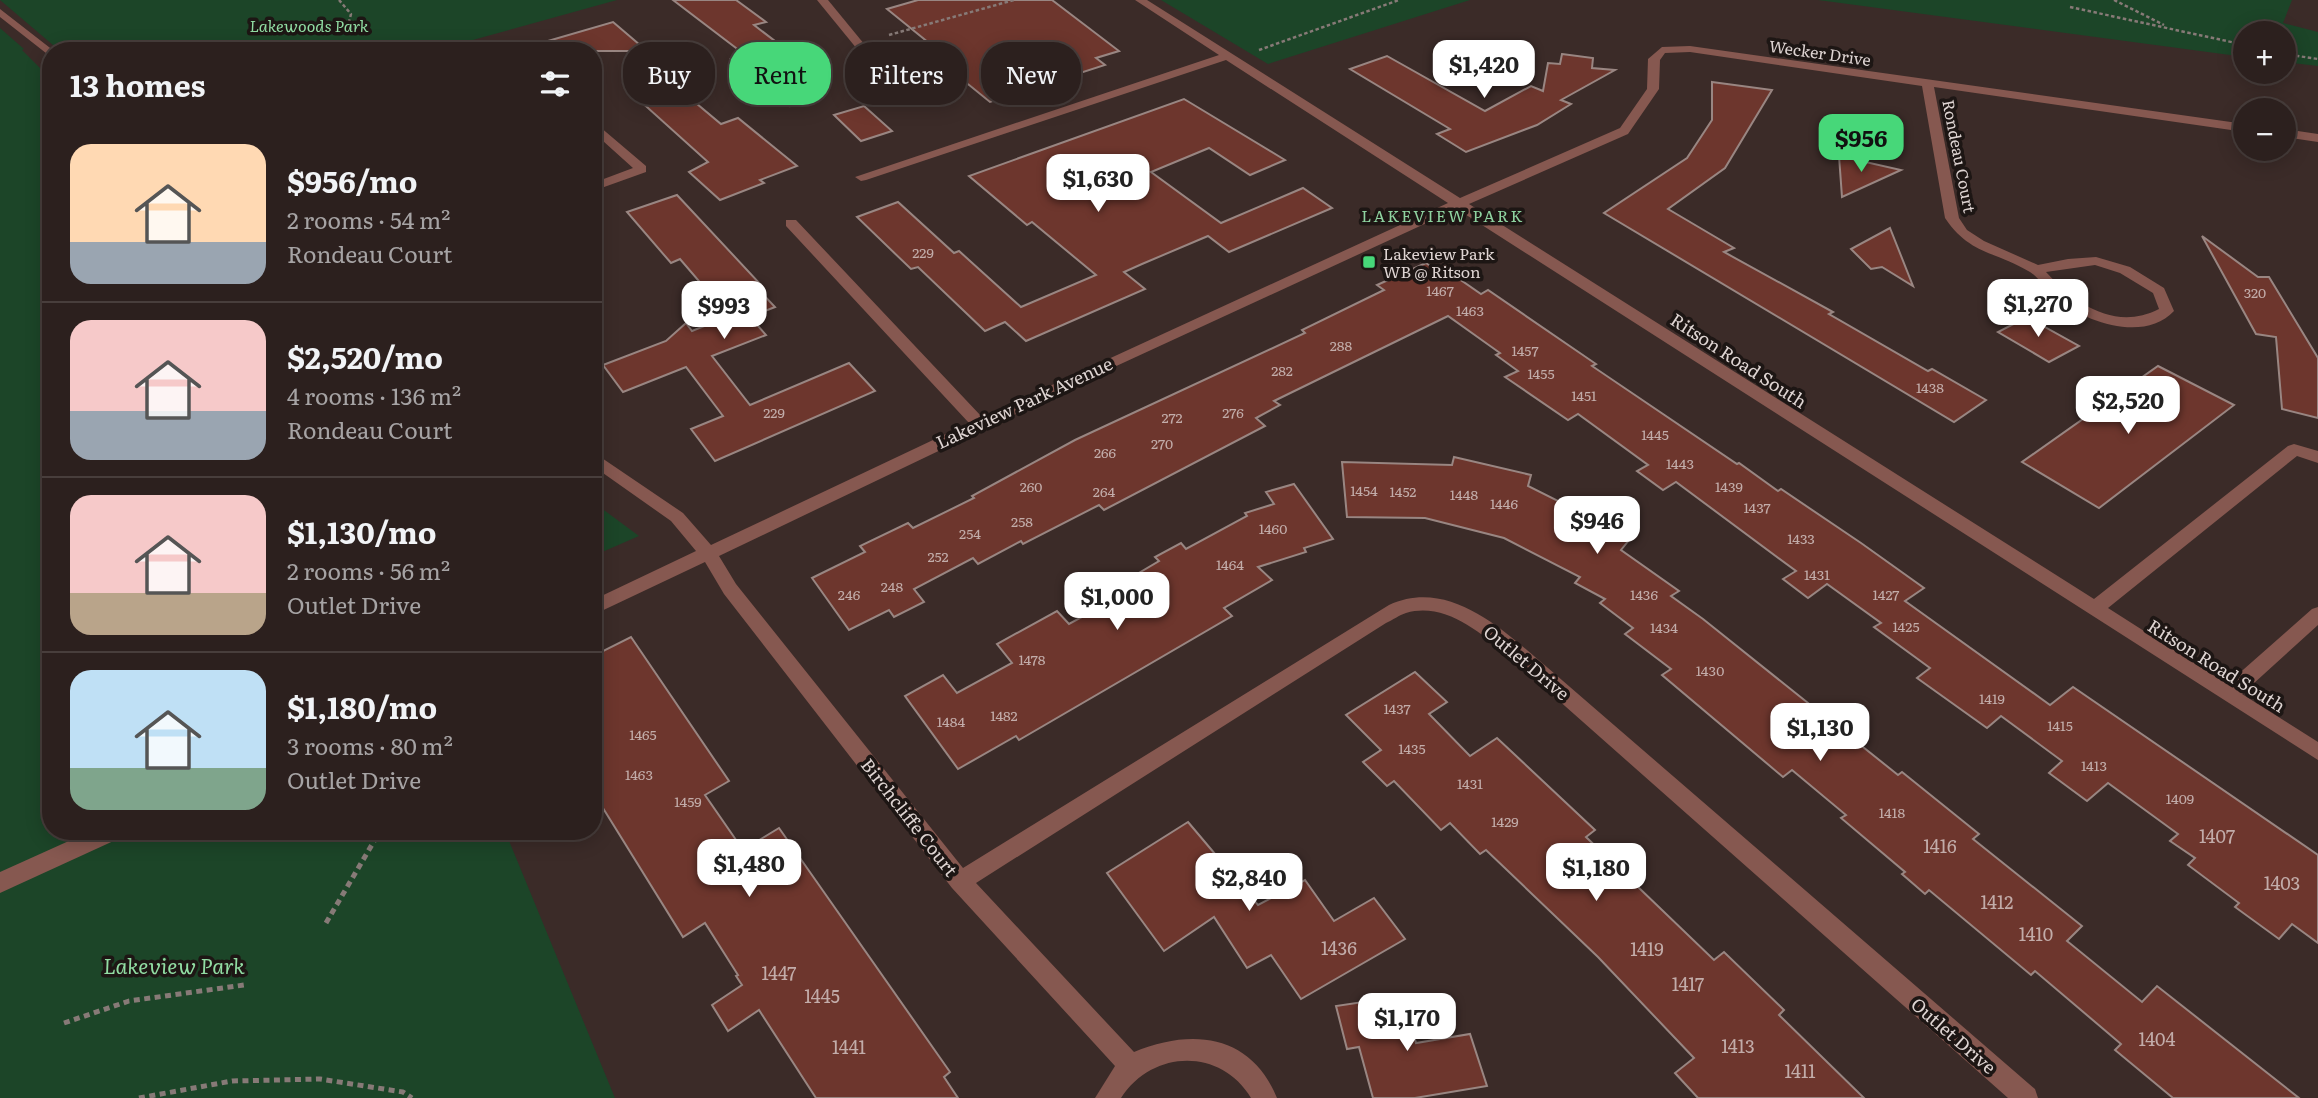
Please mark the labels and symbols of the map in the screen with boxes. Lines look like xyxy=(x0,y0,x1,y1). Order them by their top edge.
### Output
park label: Lakewoods Park xyxy=(249,13,369,37)
street label: Wecker Drive xyxy=(1767,33,1873,71)
pin: $1,420 xyxy=(1427,41,1541,100)
street label: Rondeau Court xyxy=(1937,97,1983,215)
pin: $956 xyxy=(1820,114,1902,174)
pin: $1,630 xyxy=(1041,154,1155,214)
district label: LAKEVIEW PARK xyxy=(1361,203,1525,227)
place label: Lakeview Park WB @ Ritson xyxy=(1383,241,1495,283)
house number: 229 xyxy=(912,242,934,262)
marker: Lakeview Park WB @ Ritson xyxy=(1361,254,1377,270)
house number: 1467 xyxy=(1426,280,1454,300)
pin: $1,270 xyxy=(1981,280,2095,339)
pin: $993 xyxy=(683,282,765,341)
house number: 320 xyxy=(2244,282,2266,302)
house number: 1463 xyxy=(1456,300,1484,320)
street label: Ritson Road South xyxy=(1665,306,1813,414)
house number: 288 xyxy=(1330,335,1353,355)
house number: 1457 xyxy=(1512,340,1539,360)
street label: Lakeview Park Avenue xyxy=(931,349,1117,455)
house number: 282 xyxy=(1271,360,1293,380)
house number: 1455 xyxy=(1527,363,1555,383)
pin: $2,520 xyxy=(2071,376,2185,436)
house number: 1438 xyxy=(1916,377,1944,397)
house number: 1451 xyxy=(1571,385,1597,405)
house number: 229 xyxy=(763,402,785,422)
house number: 276 xyxy=(1222,402,1244,422)
house number: 272 xyxy=(1161,407,1183,427)
house number: 1445 xyxy=(1641,424,1669,444)
house number: 270 xyxy=(1151,433,1173,453)
house number: 266 xyxy=(1094,442,1117,462)
house number: 1443 xyxy=(1666,453,1694,473)
house number: 260 xyxy=(1020,476,1042,496)
house number: 1439 xyxy=(1715,476,1743,496)
house number: 1454 xyxy=(1350,480,1378,500)
house number: 264 xyxy=(1093,481,1115,501)
house number: 1452 xyxy=(1390,481,1416,501)
house number: 1448 xyxy=(1450,484,1478,504)
house number: 1446 xyxy=(1490,493,1519,513)
pin: $946 xyxy=(1556,496,1638,556)
house number: 1437 xyxy=(1743,497,1771,517)
house number: 258 xyxy=(1011,511,1033,531)
house number: 1460 xyxy=(1259,518,1287,538)
house number: 254 xyxy=(959,523,981,543)
house number: 1433 xyxy=(1787,528,1815,548)
house number: 252 xyxy=(927,546,949,566)
house number: 1464 xyxy=(1216,554,1244,574)
house number: 1431 xyxy=(1804,564,1830,584)
pin: $1,000 xyxy=(1060,572,1174,632)
house number: 248 xyxy=(881,576,904,596)
house number: 246 xyxy=(838,584,861,604)
house number: 1436 xyxy=(1630,584,1658,604)
house number: 1427 xyxy=(1873,584,1899,604)
street label: Ritson Road South xyxy=(2143,612,2291,718)
house number: 1425 xyxy=(1892,616,1920,636)
house number: 1434 xyxy=(1650,617,1678,637)
street label: Outlet Drive xyxy=(1478,618,1576,706)
house number: 1478 xyxy=(1018,649,1046,669)
house number: 1430 xyxy=(1696,660,1724,680)
house number: 1419 xyxy=(1979,688,2005,708)
house number: 1437 xyxy=(1383,698,1411,718)
pin: $1,130 xyxy=(1763,704,1877,763)
house number: 1482 xyxy=(990,705,1018,725)
house number: 1484 xyxy=(937,711,965,731)
house number: 1415 xyxy=(2047,715,2073,735)
house number: 1465 xyxy=(629,724,657,744)
house number: 1435 xyxy=(1398,738,1426,758)
street label: Birchcliffe Court xyxy=(855,752,965,882)
house number: 1413 xyxy=(2081,755,2107,775)
house number: 1463 xyxy=(625,764,653,784)
house number: 1431 xyxy=(1457,773,1483,793)
house number: 1409 xyxy=(2166,788,2194,808)
house number: 1459 xyxy=(674,791,702,811)
house number: 1418 xyxy=(1879,802,1905,822)
house number: 1429 xyxy=(1491,811,1519,831)
house number: 1407 xyxy=(2199,822,2235,849)
house number: 1416 xyxy=(1923,832,1957,859)
pin: $1,480 xyxy=(692,839,806,899)
pin: $1,180 xyxy=(1539,844,1653,903)
pin: $2,840 xyxy=(1192,853,1306,913)
house number: 1403 xyxy=(2264,869,2300,896)
house number: 1412 xyxy=(1981,888,2013,915)
house number: 1410 xyxy=(2019,920,2053,947)
house number: 1436 xyxy=(1321,934,1357,961)
house number: 1419 xyxy=(1630,935,1664,962)
park label: Lakeview Park xyxy=(103,949,245,980)
house number: 1447 xyxy=(762,959,796,986)
house number: 1417 xyxy=(1672,970,1704,997)
house number: 1445 xyxy=(804,982,840,1009)
street label: Outlet Drive xyxy=(1906,990,2002,1080)
pin: $1,170 xyxy=(1350,993,1464,1053)
house number: 1404 xyxy=(2139,1025,2175,1052)
house number: 1413 xyxy=(1721,1032,1755,1059)
house number: 1441 xyxy=(832,1033,866,1060)
house number: 1411 xyxy=(1784,1057,1816,1084)

